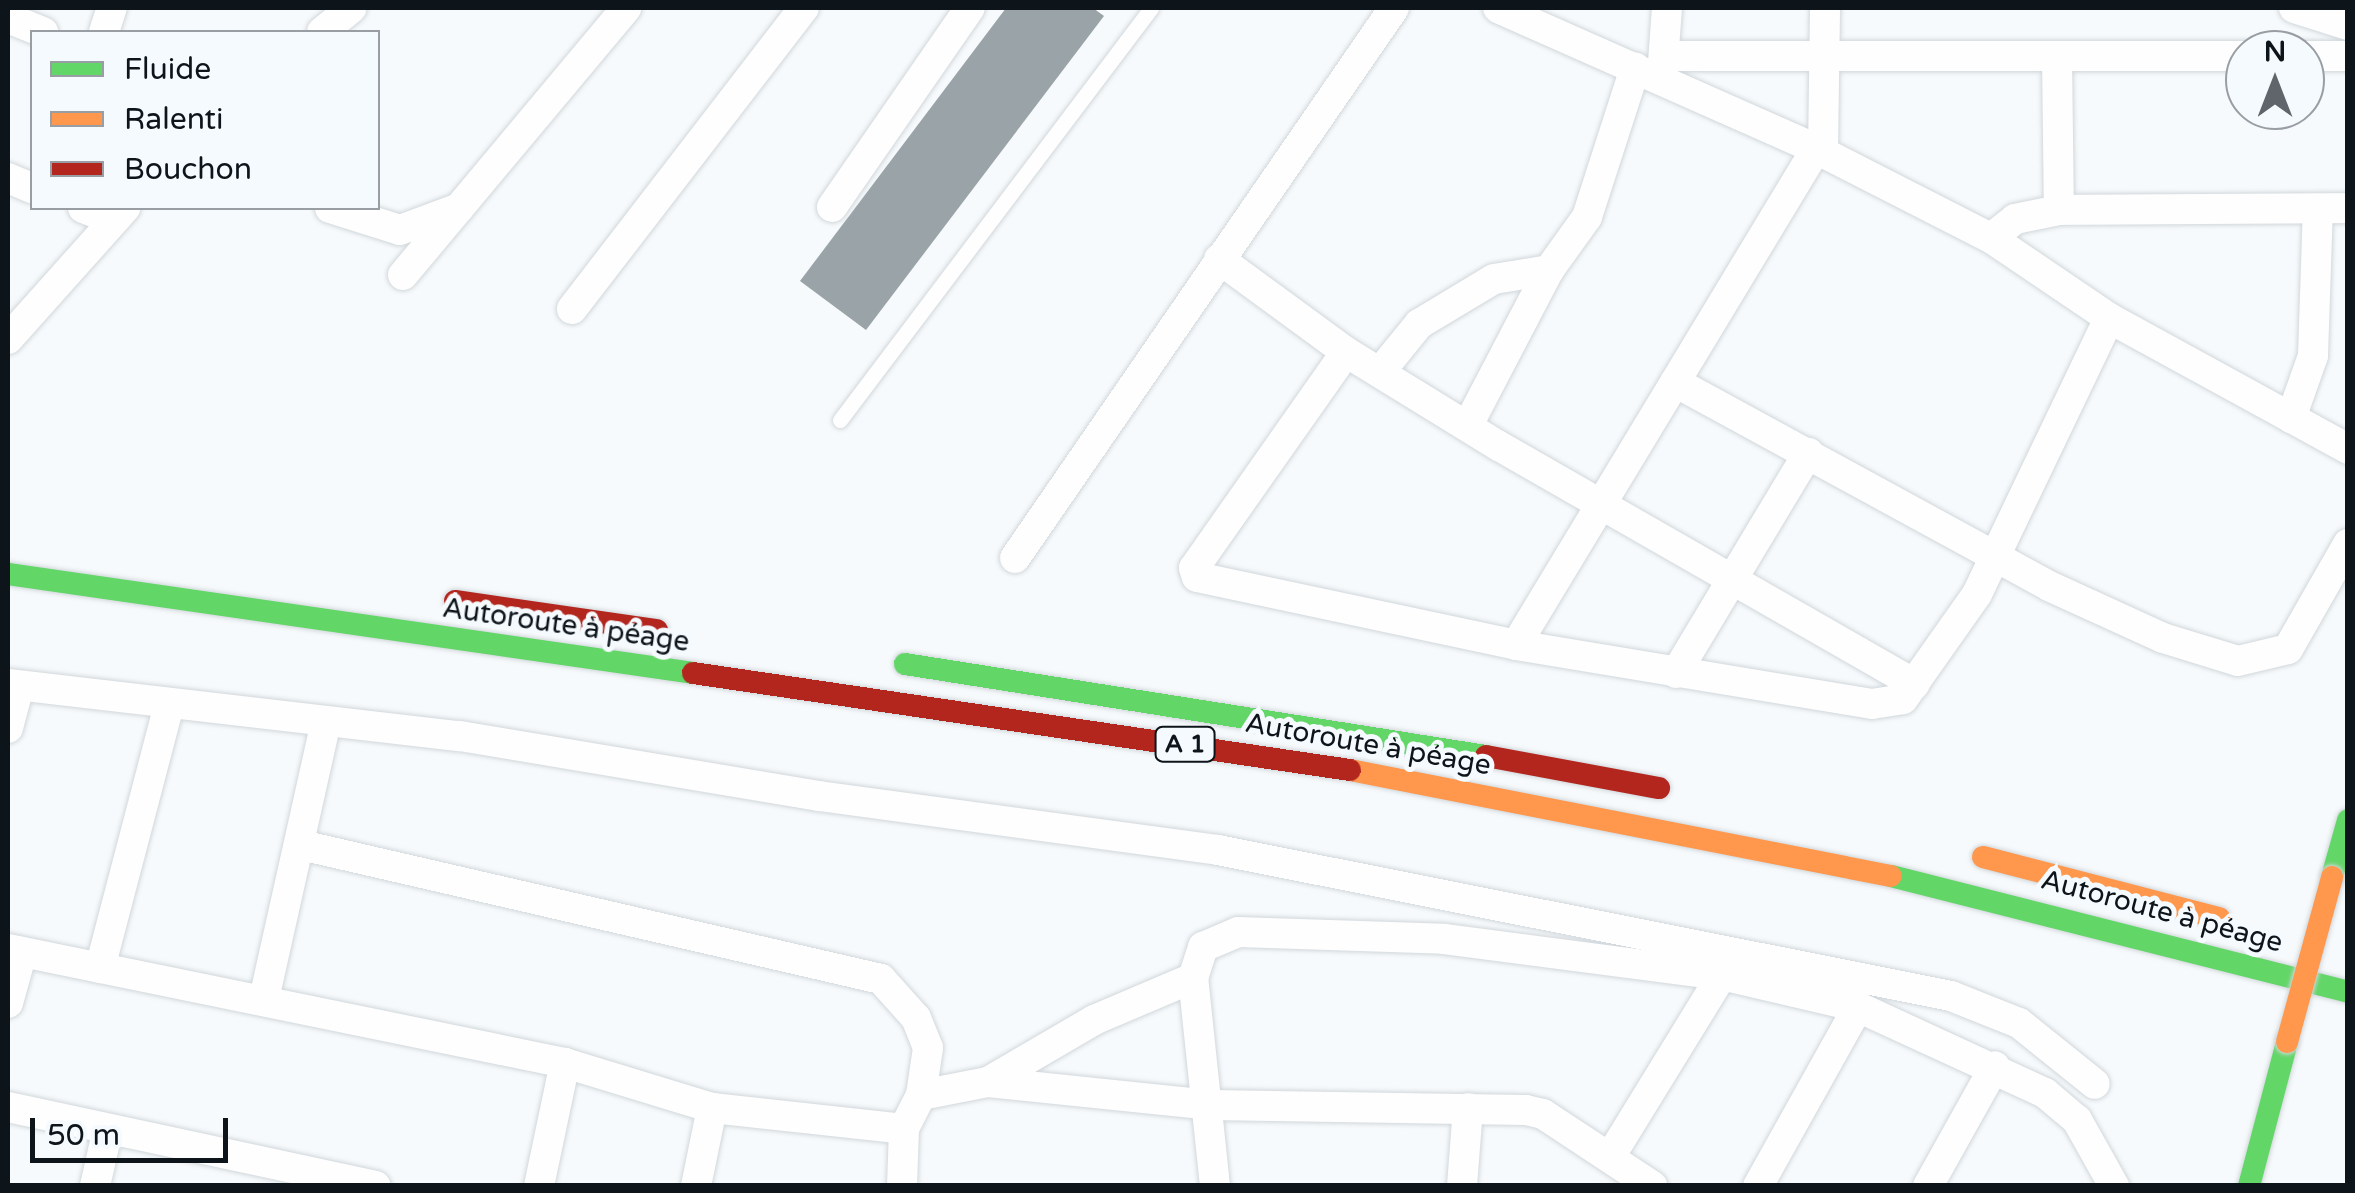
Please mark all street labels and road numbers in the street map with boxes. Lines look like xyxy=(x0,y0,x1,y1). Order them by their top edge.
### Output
street label: Autoroute à péage xyxy=(440,591,692,659)
street label: Autoroute à péage xyxy=(1243,706,1493,782)
road number: A 1 xyxy=(1152,724,1218,764)
street label: Autoroute à péage xyxy=(2037,863,2287,959)

